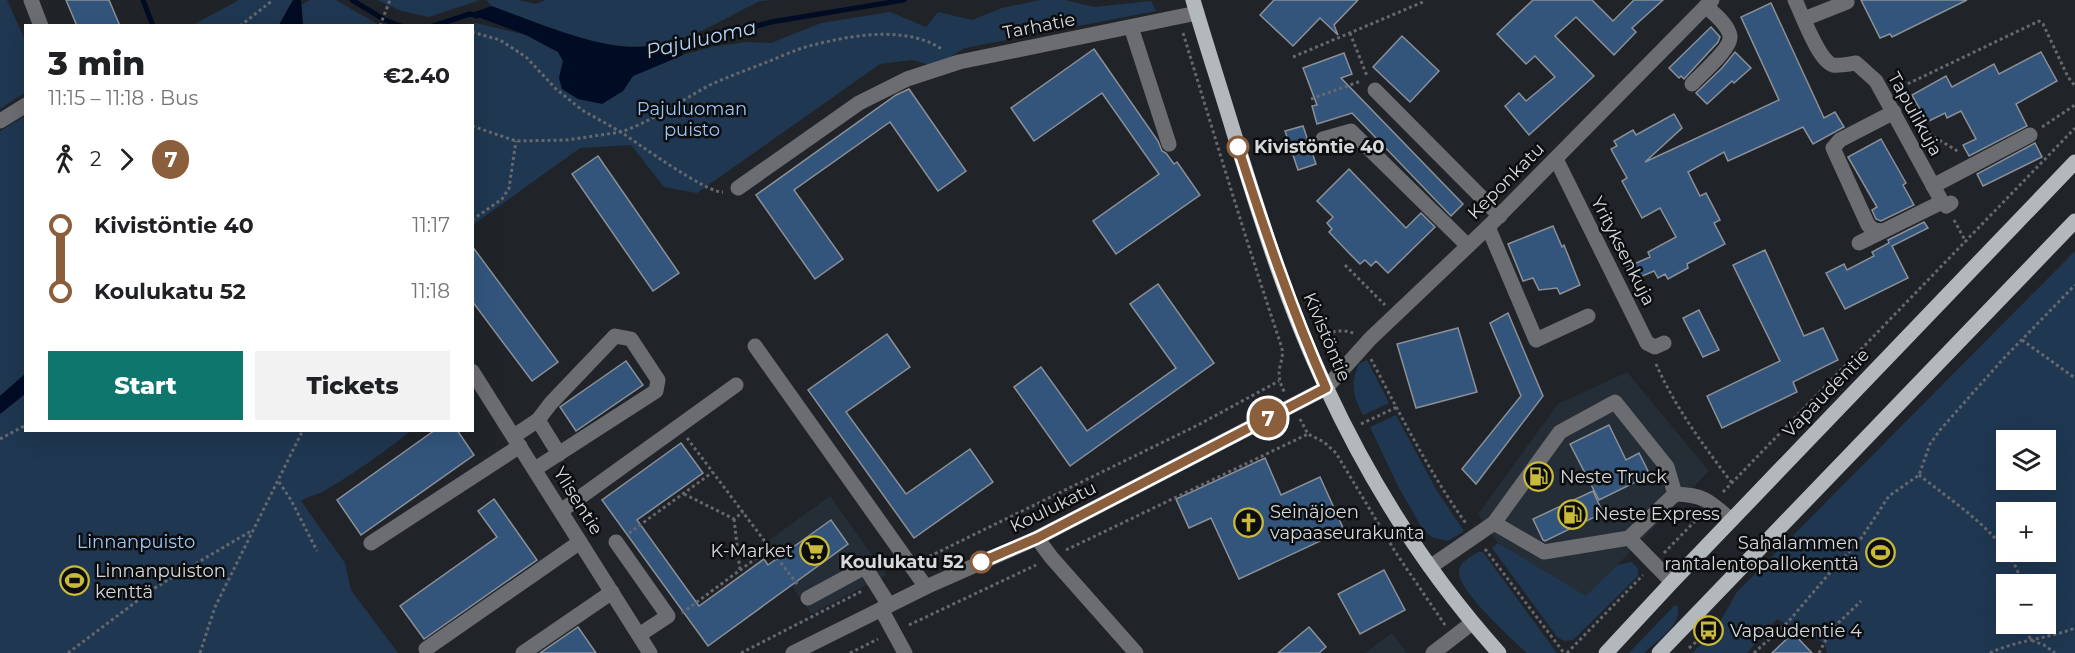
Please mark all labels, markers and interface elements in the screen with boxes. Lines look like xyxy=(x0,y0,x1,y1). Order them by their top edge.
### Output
street label: Tarhatie xyxy=(1001,8,1077,44)
water label: Pajuluoma xyxy=(643,15,759,63)
text: 3 min xyxy=(48,43,145,83)
text: €2.40 xyxy=(383,62,450,89)
street label: Tapulikuja xyxy=(1883,68,1947,160)
text: 11:15 – 11:18 · Bus xyxy=(48,86,198,110)
park label: Pajuluoman puisto xyxy=(637,98,747,141)
marker: Kivistöntie 40 xyxy=(1227,136,1249,158)
place label: Kivistöntie 40 xyxy=(1254,136,1385,158)
street label: Keponkatu xyxy=(1463,138,1549,224)
icon: walk xyxy=(48,143,81,176)
icon: forward xyxy=(110,143,143,176)
text: 2 xyxy=(90,147,101,171)
text: 7 xyxy=(164,147,177,172)
street label: Yrityksenkuja xyxy=(1586,193,1660,309)
text: Kivistöntie 40 xyxy=(94,212,254,239)
text: 11:17 xyxy=(412,213,450,237)
text: Koulukatu 52 xyxy=(94,278,246,305)
text: 11:18 xyxy=(411,279,450,303)
street label: Kivistöntie xyxy=(1298,289,1356,385)
street label: Vapaudentie xyxy=(1778,344,1874,442)
button: Start xyxy=(48,351,243,420)
button: Tickets xyxy=(255,351,450,420)
line badge: 7 xyxy=(1248,398,1288,438)
text: 7 xyxy=(1261,406,1275,431)
map controls xyxy=(1996,430,2056,634)
button: layers xyxy=(1996,430,2056,490)
fuel station icon: Neste Truck xyxy=(1523,461,1555,493)
street label: Ylisentie xyxy=(549,463,607,539)
place label: Neste Truck xyxy=(1560,466,1667,488)
street label: Koulukatu xyxy=(1006,477,1100,537)
fuel station icon: Neste Express xyxy=(1557,498,1589,530)
place label: Seinäjoen vapaaseurakunta xyxy=(1270,501,1425,544)
button: + xyxy=(1996,502,2056,562)
place label: Neste Express xyxy=(1594,503,1720,525)
church icon: Seinäjoen vapaaseurakunta xyxy=(1233,506,1265,538)
park label: Linnanpuisto xyxy=(77,531,195,553)
place label: Sahalammen rantalentopallokenttä xyxy=(1664,532,1859,575)
supermarket icon: K-Market xyxy=(798,535,830,567)
sports icon: Sahalammen rantalentopallokenttä xyxy=(1864,537,1896,569)
place label: K-Market xyxy=(710,540,793,562)
place label: Koulukatu 52 xyxy=(840,551,964,573)
marker: Koulukatu 52 xyxy=(970,551,992,573)
place label: Linnanpuiston kenttä xyxy=(95,560,226,603)
sports icon: Linnanpuiston kenttä xyxy=(58,565,90,597)
button: − xyxy=(1996,574,2056,634)
bus stop icon: Vapaudentie 4 xyxy=(1693,615,1725,647)
place label: Vapaudentie 4 xyxy=(1730,620,1862,642)

